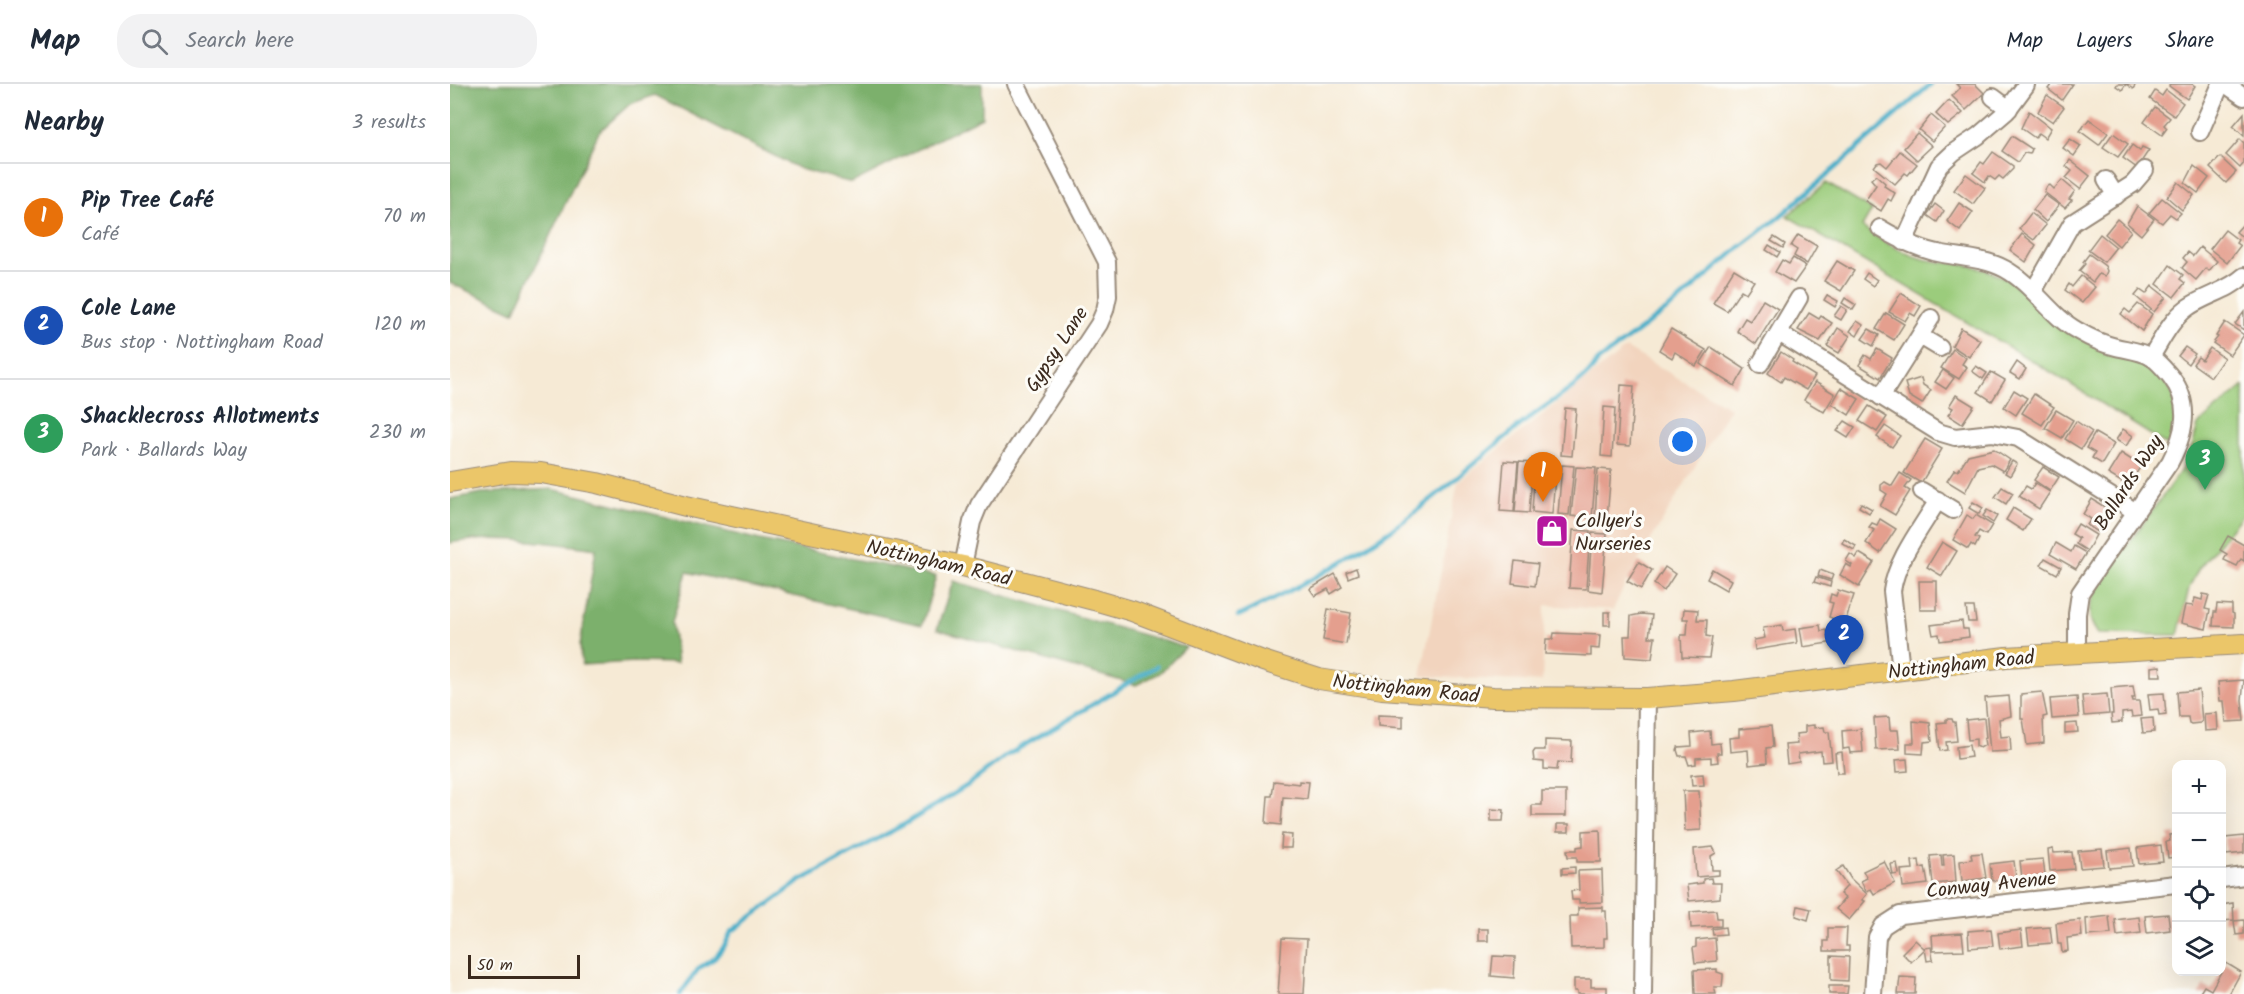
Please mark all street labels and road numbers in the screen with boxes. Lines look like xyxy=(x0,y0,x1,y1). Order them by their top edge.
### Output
street label: Gypsy Lane xyxy=(1018,301,1098,399)
street label: Ballards Way xyxy=(2087,428,2173,537)
street label: Nottingham Road xyxy=(863,532,1015,596)
street label: Nottingham Road xyxy=(1886,642,2037,690)
street label: Nottingham Road xyxy=(1331,666,1482,714)
street label: Conway Avenue xyxy=(1924,863,2058,909)

